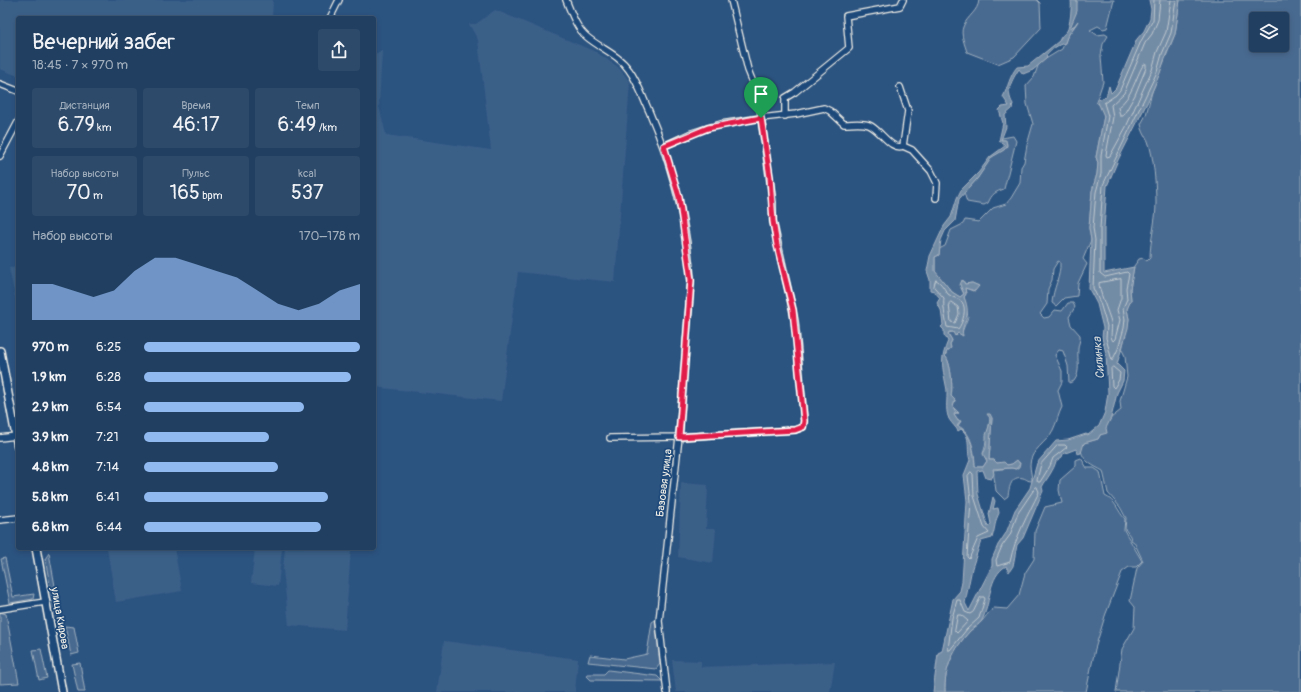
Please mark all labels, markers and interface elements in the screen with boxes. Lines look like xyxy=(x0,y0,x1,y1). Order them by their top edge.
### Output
map controls xyxy=(1249,12,1289,52)
button: layers xyxy=(1249,12,1289,52)
text: Вечерний забег xyxy=(32,28,175,56)
button: share xyxy=(318,29,360,71)
text: 18:45 · 7 × 970 m xyxy=(32,57,128,73)
pin xyxy=(744,77,778,118)
icon: arrive xyxy=(750,83,772,105)
text: Дистанция xyxy=(60,99,110,112)
text: Время xyxy=(181,99,211,112)
text: Темп xyxy=(295,99,320,112)
text: 6.79 xyxy=(58,112,95,137)
text: 46:17 xyxy=(173,112,219,137)
text: 6:49 xyxy=(278,112,316,137)
text: km xyxy=(95,121,111,134)
text: /km xyxy=(316,121,337,134)
text: Набор высоты xyxy=(51,167,119,180)
text: Пульс xyxy=(182,167,210,180)
text: kcal xyxy=(298,167,316,180)
text: 70 xyxy=(66,180,91,205)
text: 165 xyxy=(169,180,200,205)
text: 537 xyxy=(291,180,324,205)
text: m xyxy=(91,189,103,202)
text: bpm xyxy=(200,189,223,202)
text: Набор высоты xyxy=(32,228,113,244)
text: 170–178 m xyxy=(299,228,360,244)
water label: Силинка xyxy=(1090,335,1108,380)
text: 970 m xyxy=(32,339,69,355)
text: 6:25 xyxy=(96,339,121,355)
text: 1.9 km xyxy=(32,369,66,385)
text: 6:28 xyxy=(96,369,121,385)
text: 2.9 km xyxy=(32,399,69,415)
text: 6:54 xyxy=(96,399,122,415)
text: 3.9 km xyxy=(32,429,69,445)
text: 7:21 xyxy=(96,429,119,445)
street label: Базовая улица xyxy=(653,448,675,518)
text: 4.8 km xyxy=(32,459,69,475)
text: 7:14 xyxy=(96,459,119,475)
text: 5.8 km xyxy=(32,489,68,505)
text: 6:41 xyxy=(96,489,120,505)
text: 6.8 km xyxy=(32,519,69,535)
text: 6:44 xyxy=(96,519,122,535)
street label: улица Кирова xyxy=(48,585,72,650)

